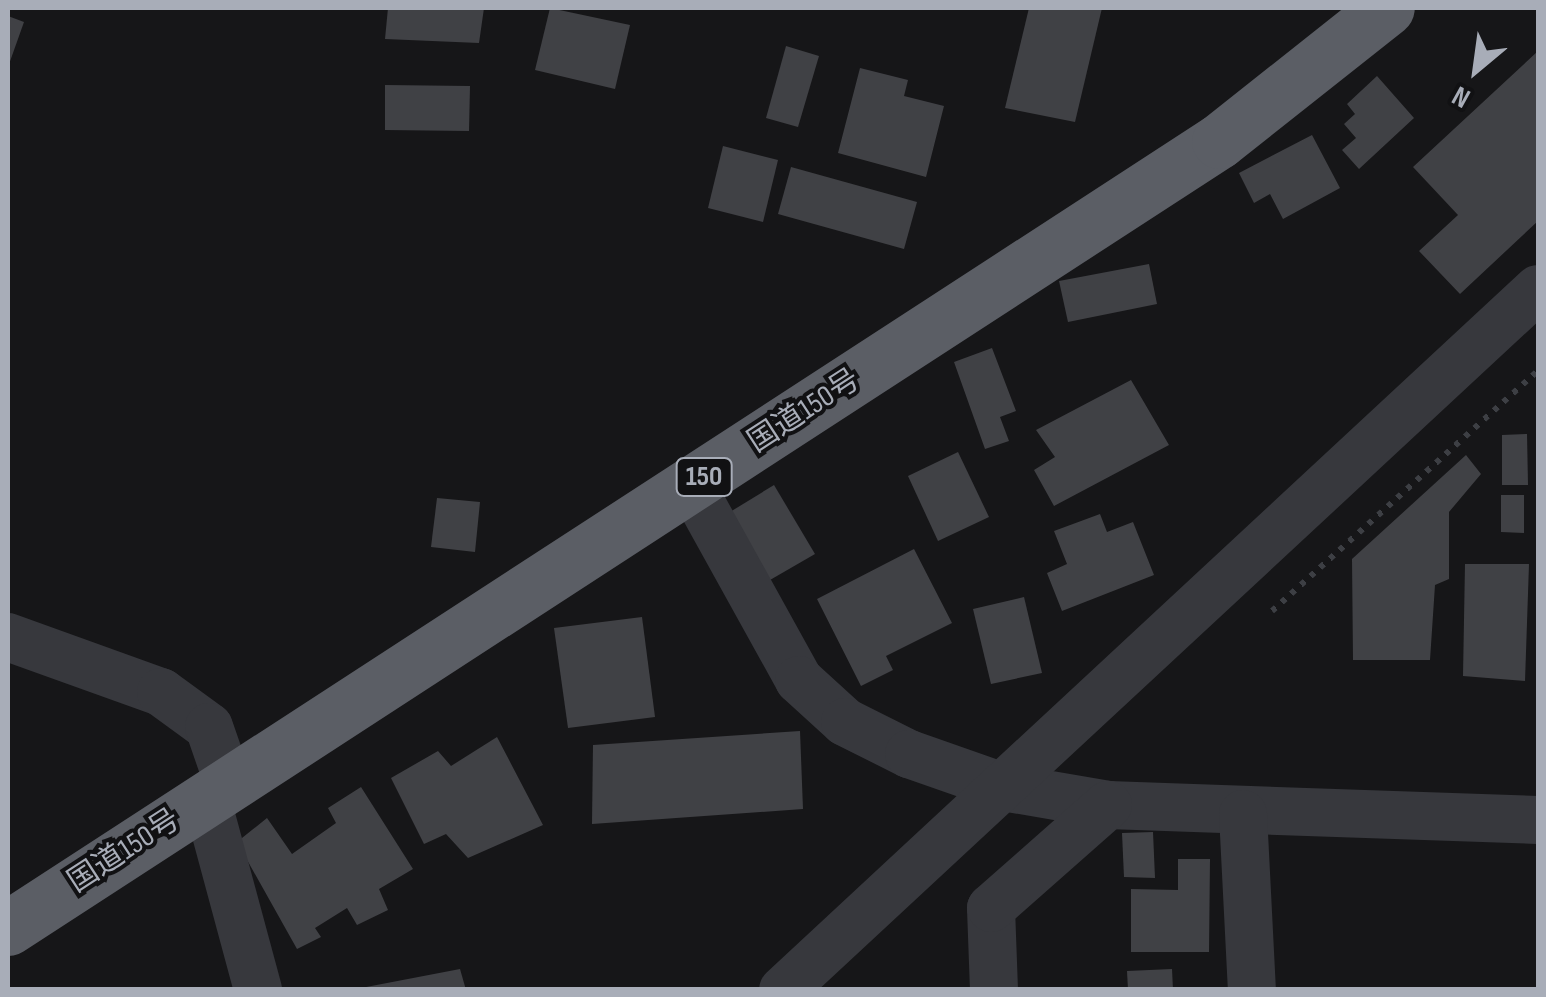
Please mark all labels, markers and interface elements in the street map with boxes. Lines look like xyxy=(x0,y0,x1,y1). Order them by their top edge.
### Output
north arrow xyxy=(1426,20,1526,120)
text: N xyxy=(1447,79,1476,115)
street label: 国道150号 xyxy=(741,362,867,460)
road number: 150 xyxy=(674,454,734,500)
street label: 国道150号 xyxy=(61,802,187,900)

